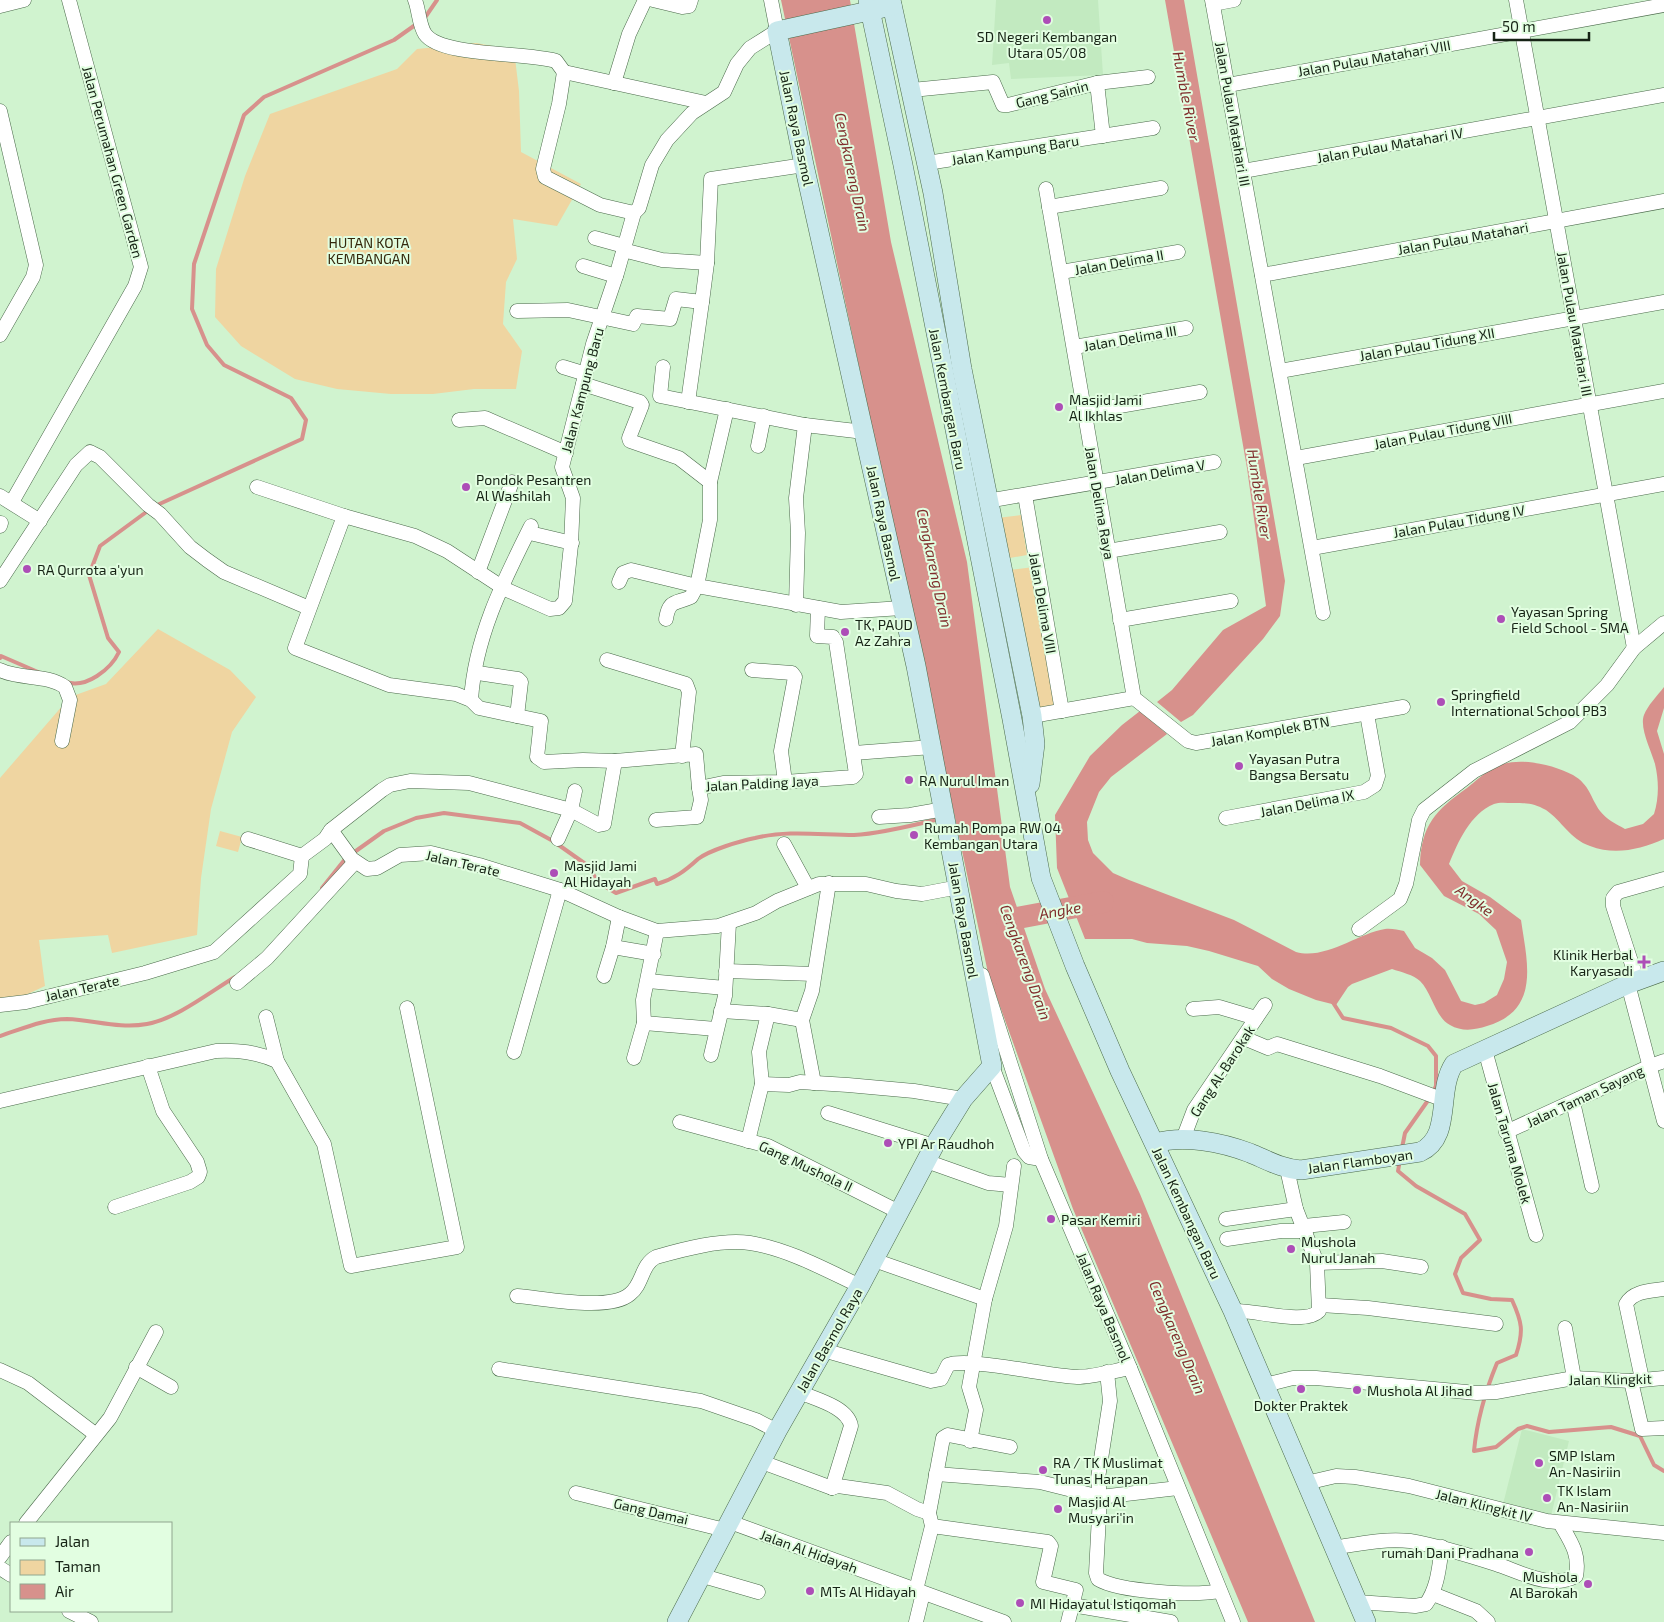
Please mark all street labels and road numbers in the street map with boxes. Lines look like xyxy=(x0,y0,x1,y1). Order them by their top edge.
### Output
street label: Jalan Pulau Matahari VIII xyxy=(1296,36,1452,80)
street label: Jalan Pulau Matahari III xyxy=(1212,40,1254,188)
street label: Jalan Perumahan Green Garden xyxy=(79,64,147,260)
street label: Jalan Raya Basmol xyxy=(776,69,818,188)
street label: Gang Sainin xyxy=(1014,77,1090,111)
street label: Jalan Pulau Matahari IV xyxy=(1316,124,1465,166)
street label: Jalan Kampung Baru xyxy=(950,132,1080,168)
street label: Jalan Pulau Matahari xyxy=(1396,218,1530,258)
street label: Jalan Delima II xyxy=(1073,246,1165,278)
street label: Jalan Pulau Matahari III xyxy=(1554,250,1596,398)
street label: Jalan Delima III xyxy=(1082,321,1178,355)
street label: Jalan Pulau Tidung XII xyxy=(1358,324,1496,364)
street label: Jalan Kampung Baru xyxy=(557,326,607,454)
street label: Jalan Kembangan Baru xyxy=(926,327,970,471)
street label: Jalan Pulau Tidung VIII xyxy=(1373,409,1513,453)
street label: Jalan Delima Raya xyxy=(1082,445,1118,561)
street label: Jalan Delima V xyxy=(1114,456,1207,488)
street label: Jalan Raya Basmol xyxy=(863,464,905,583)
street label: Jalan Pulau Tidung IV xyxy=(1392,501,1527,541)
street label: Jalan Delima VIII xyxy=(1026,551,1060,655)
street label: Jalan Komplek BTN xyxy=(1209,712,1331,750)
street label: Jalan Palding Jaya xyxy=(705,772,819,794)
street label: Jalan Delima IX xyxy=(1259,785,1356,820)
street label: Jalan Terate xyxy=(424,846,502,880)
street label: Jalan Raya Basmol xyxy=(945,860,983,980)
street label: Jalan Terate xyxy=(43,971,121,1005)
street label: Gang Al-Barokak xyxy=(1186,1022,1258,1120)
street label: Jalan Taman Sayang xyxy=(1524,1061,1647,1131)
street label: Jalan Taruma Molek xyxy=(1485,1080,1535,1206)
street label: Gang Mushola II xyxy=(756,1137,856,1195)
street label: Jalan Kembangan Baru xyxy=(1149,1144,1225,1282)
street label: Jalan Flamboyan xyxy=(1306,1145,1414,1177)
street label: Jalan Raya Basmol xyxy=(1073,1249,1135,1365)
street label: Jalan Basmol Raya xyxy=(792,1285,866,1395)
street label: Jalan Klingkit xyxy=(1568,1370,1652,1388)
street label: Jalan Klingkit IV xyxy=(1434,1485,1534,1525)
street label: Gang Damai xyxy=(612,1494,690,1528)
street label: Jalan Al Hidayah xyxy=(758,1525,860,1577)

